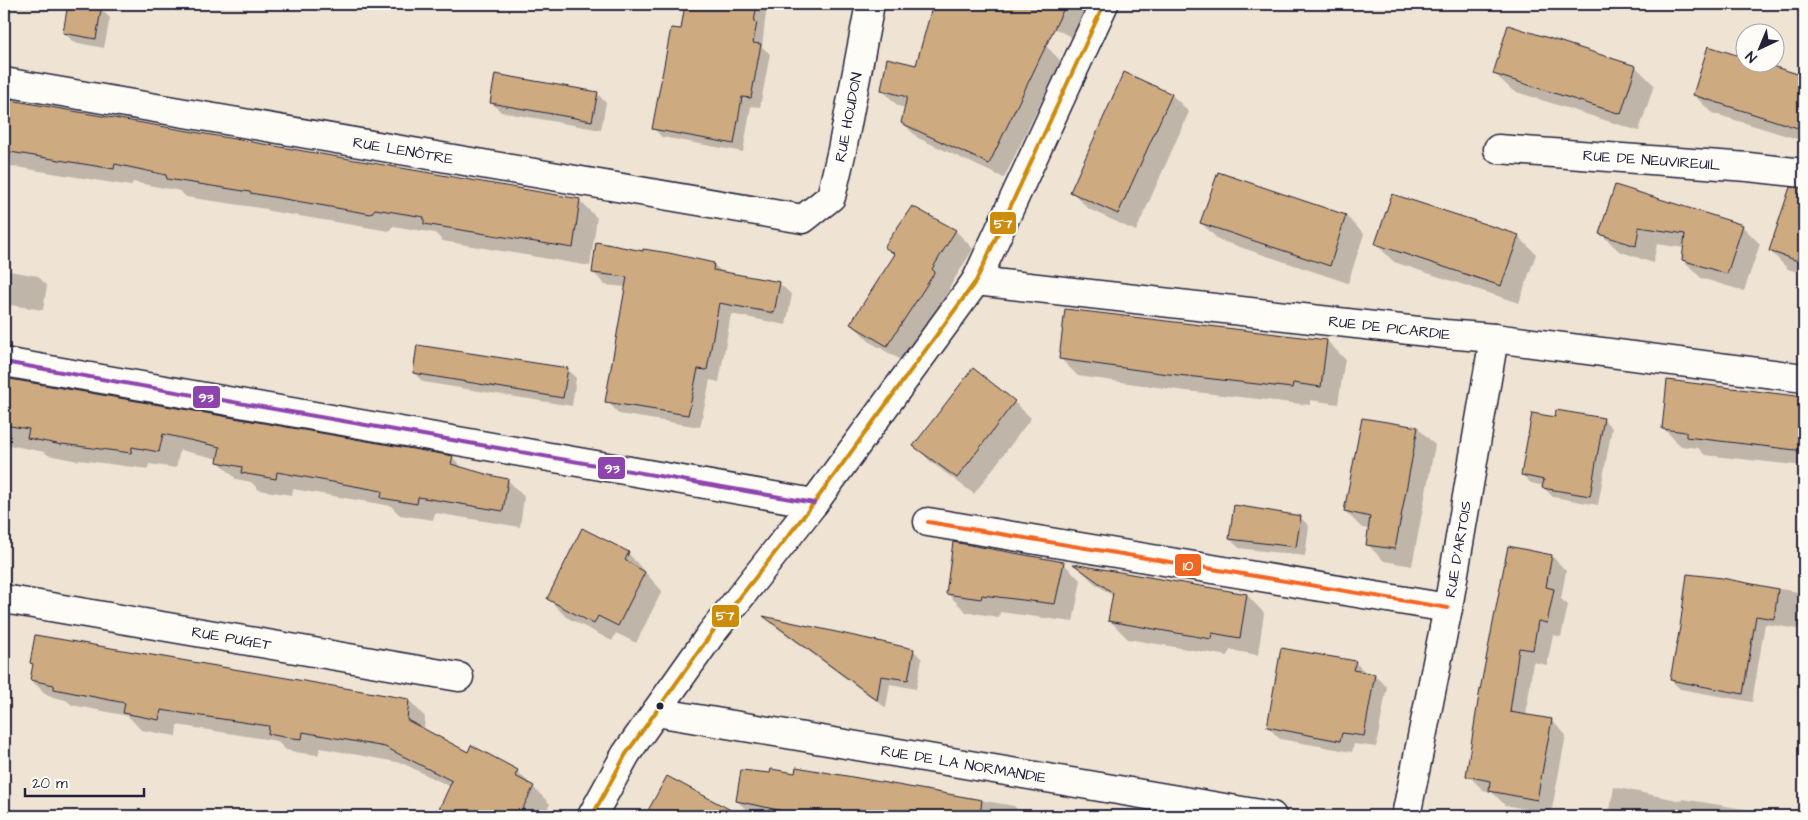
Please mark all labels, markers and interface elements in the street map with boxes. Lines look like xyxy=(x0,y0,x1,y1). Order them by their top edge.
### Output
north arrow xyxy=(1736,22,1786,72)
text: N xyxy=(1741,46,1762,67)
street label: RUE HOUDON xyxy=(829,71,867,164)
street label: RUE LENÔTRE xyxy=(351,131,455,169)
street label: RUE DE NEUVIREUIL xyxy=(1582,145,1722,176)
line badge: 57 xyxy=(989,211,1017,235)
text: 57 xyxy=(994,214,1013,234)
street label: RUE DE PICARDIE xyxy=(1327,310,1451,345)
line badge: 93 xyxy=(192,385,221,409)
text: 93 xyxy=(198,388,214,408)
line badge: 93 xyxy=(597,456,626,480)
text: 93 xyxy=(604,459,620,479)
street label: RUE D'ARTOIS xyxy=(1439,499,1477,599)
line badge: 10 xyxy=(1174,553,1202,577)
text: 10 xyxy=(1183,556,1193,576)
line badge: 57 xyxy=(711,604,740,628)
text: 57 xyxy=(716,606,735,626)
street label: RUE PUGET xyxy=(190,621,274,655)
unlabelled marker xyxy=(655,701,665,711)
street label: RUE DE LA NORMANDIE xyxy=(879,740,1048,788)
scale bar xyxy=(25,765,144,797)
text: 20 m xyxy=(32,773,68,794)

